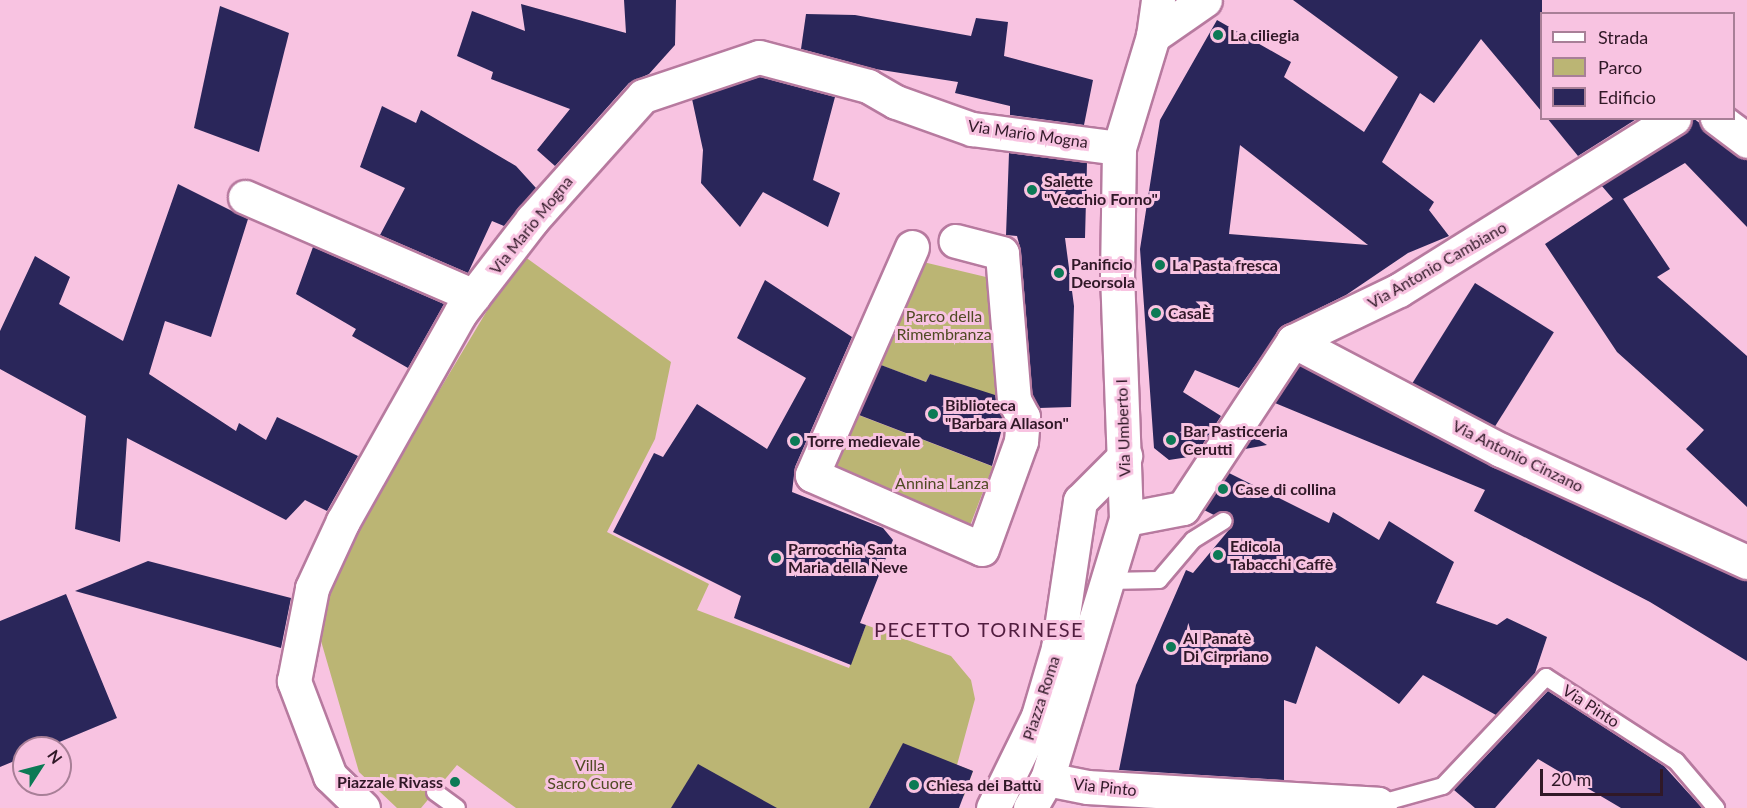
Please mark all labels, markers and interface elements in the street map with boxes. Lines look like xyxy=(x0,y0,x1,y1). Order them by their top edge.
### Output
legend xyxy=(1540,12,1735,120)
place label: La ciliegia xyxy=(1230,25,1299,45)
text: Strada xyxy=(1598,26,1648,48)
marker: La ciliegia xyxy=(1211,28,1225,42)
text: Parco xyxy=(1598,56,1642,78)
text: Edificio xyxy=(1598,86,1656,108)
street label: Via Mario Mogna xyxy=(967,116,1089,152)
place label: Salette "Vecchio Forno" xyxy=(1044,171,1158,209)
street label: Via Mario Mogna xyxy=(485,172,577,278)
marker: Salette "Vecchio Forno" xyxy=(1025,183,1039,197)
street label: Via Antonio Cambiano xyxy=(1364,217,1510,313)
place label: Panificio Deorsola xyxy=(1071,254,1135,292)
place label: La Pasta fresca xyxy=(1172,255,1278,275)
marker: La Pasta fresca xyxy=(1153,258,1167,272)
marker: Panificio Deorsola xyxy=(1052,266,1066,280)
place label: CasaÈ xyxy=(1168,303,1211,323)
park label: Parco della Rimembranza xyxy=(896,306,992,344)
marker: CasaÈ xyxy=(1149,306,1163,320)
street label: Via Umberto I xyxy=(1112,379,1134,477)
place label: Biblioteca "Barbara Allason" xyxy=(945,395,1069,433)
marker: Biblioteca "Barbara Allason" xyxy=(926,407,940,421)
street label: Via Antonio Cinzano xyxy=(1449,416,1587,496)
place label: Bar Pasticceria Cerutti xyxy=(1183,421,1288,459)
place label: Torre medievale xyxy=(807,431,920,451)
marker: Bar Pasticceria Cerutti xyxy=(1164,433,1178,447)
marker: Torre medievale xyxy=(788,434,802,448)
park label: Annina Lanza xyxy=(895,473,989,493)
place label: Case di collina xyxy=(1235,479,1336,499)
marker: Case di collina xyxy=(1216,482,1230,496)
place label: Edicola Tabacchi Caffè xyxy=(1230,536,1333,574)
place label: Parrocchia Santa Maria della Neve xyxy=(788,539,908,577)
marker: Edicola Tabacchi Caffè xyxy=(1211,548,1225,562)
marker: Parrocchia Santa Maria della Neve xyxy=(769,551,783,565)
district label: PECETTO TORINESE xyxy=(874,617,1084,641)
place label: Al Panatè Di Cirpriano xyxy=(1183,628,1269,666)
marker: Al Panatè Di Cirpriano xyxy=(1164,640,1178,654)
street label: Piazza Roma xyxy=(1018,653,1064,743)
street label: Via Pinto xyxy=(1559,681,1623,731)
north arrow xyxy=(12,736,72,796)
text: N xyxy=(44,746,67,767)
park label: Villa Sacro Cuore xyxy=(547,755,633,793)
scale bar xyxy=(1543,757,1666,795)
text: 20 m xyxy=(1551,768,1591,790)
place label: Piazzale Rivass xyxy=(337,772,443,792)
street label: Via Pinto xyxy=(1072,774,1138,800)
marker: Piazzale Rivass xyxy=(448,775,462,789)
place label: Chiesa dei Battù xyxy=(926,775,1042,795)
marker: Chiesa dei Battù xyxy=(907,778,921,792)

